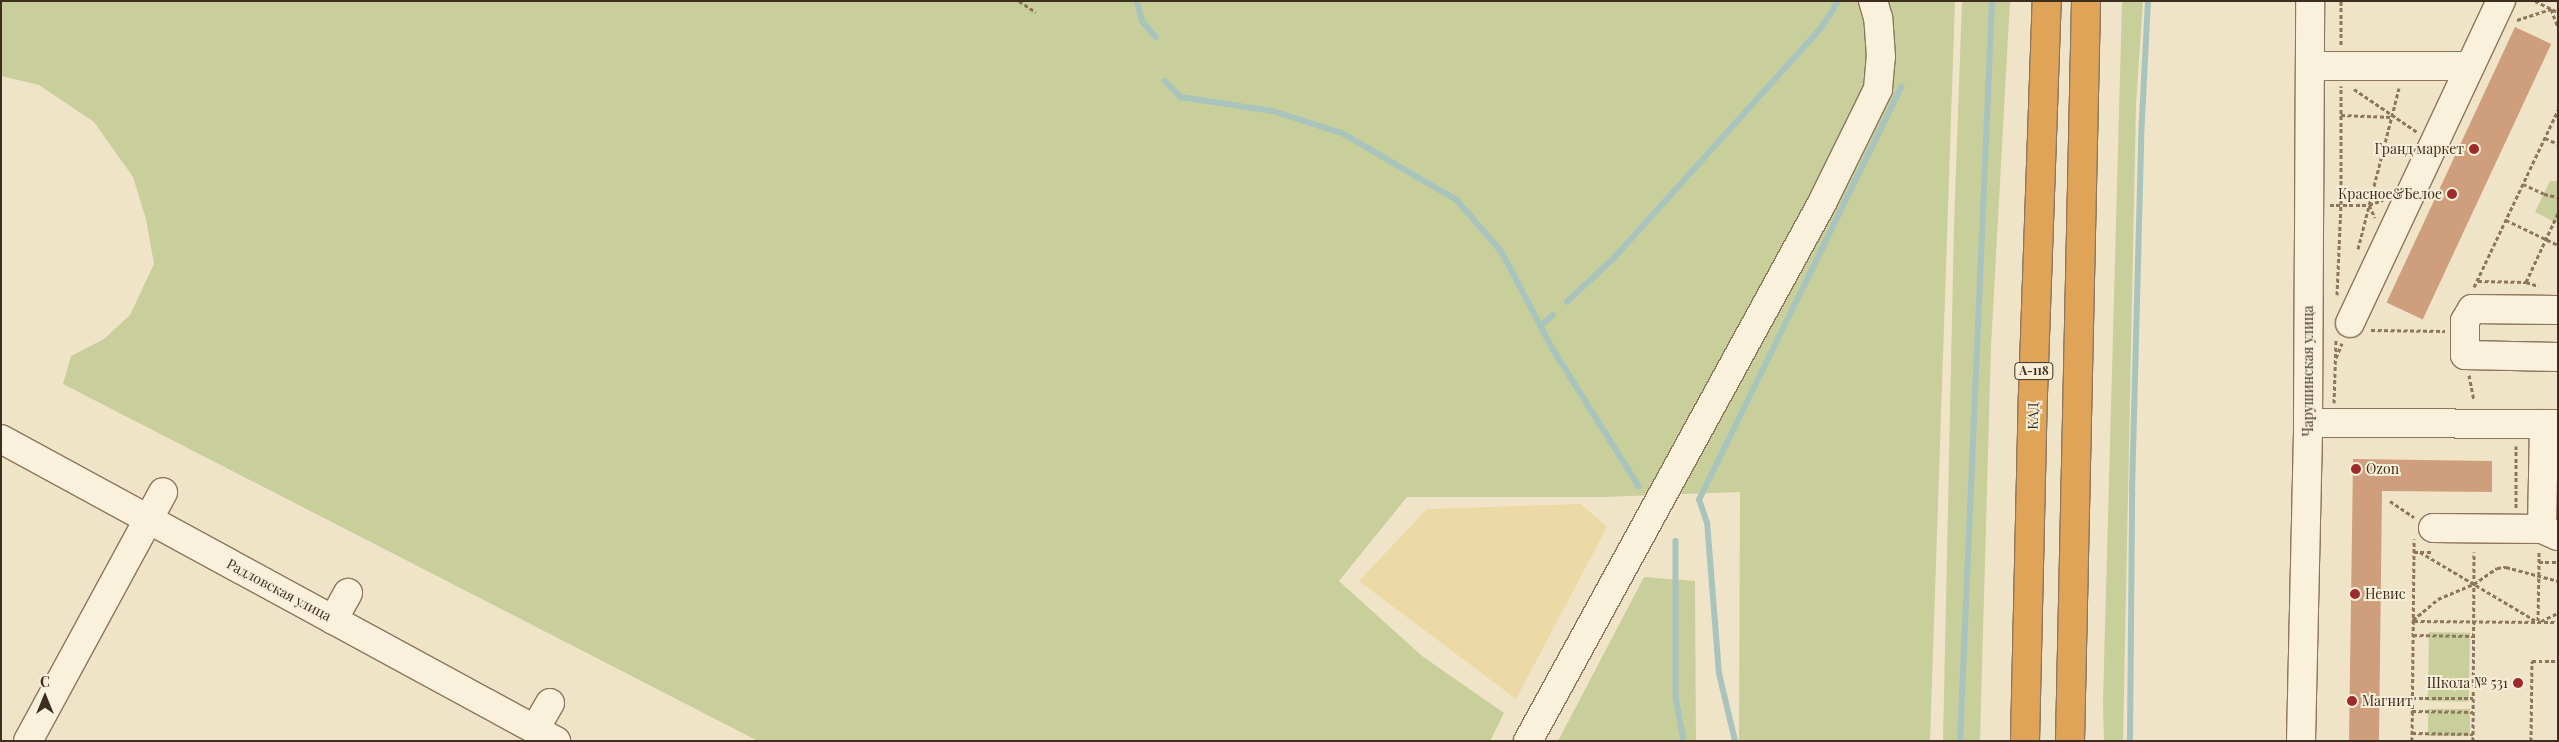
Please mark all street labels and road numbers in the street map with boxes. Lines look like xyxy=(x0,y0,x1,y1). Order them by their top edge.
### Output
street label: Чарушинская улица xyxy=(2300,305,2316,437)
road number: А-118 xyxy=(2014,362,2054,381)
street label: КАД xyxy=(2024,402,2042,430)
street label: Радловская улица xyxy=(224,555,334,625)

